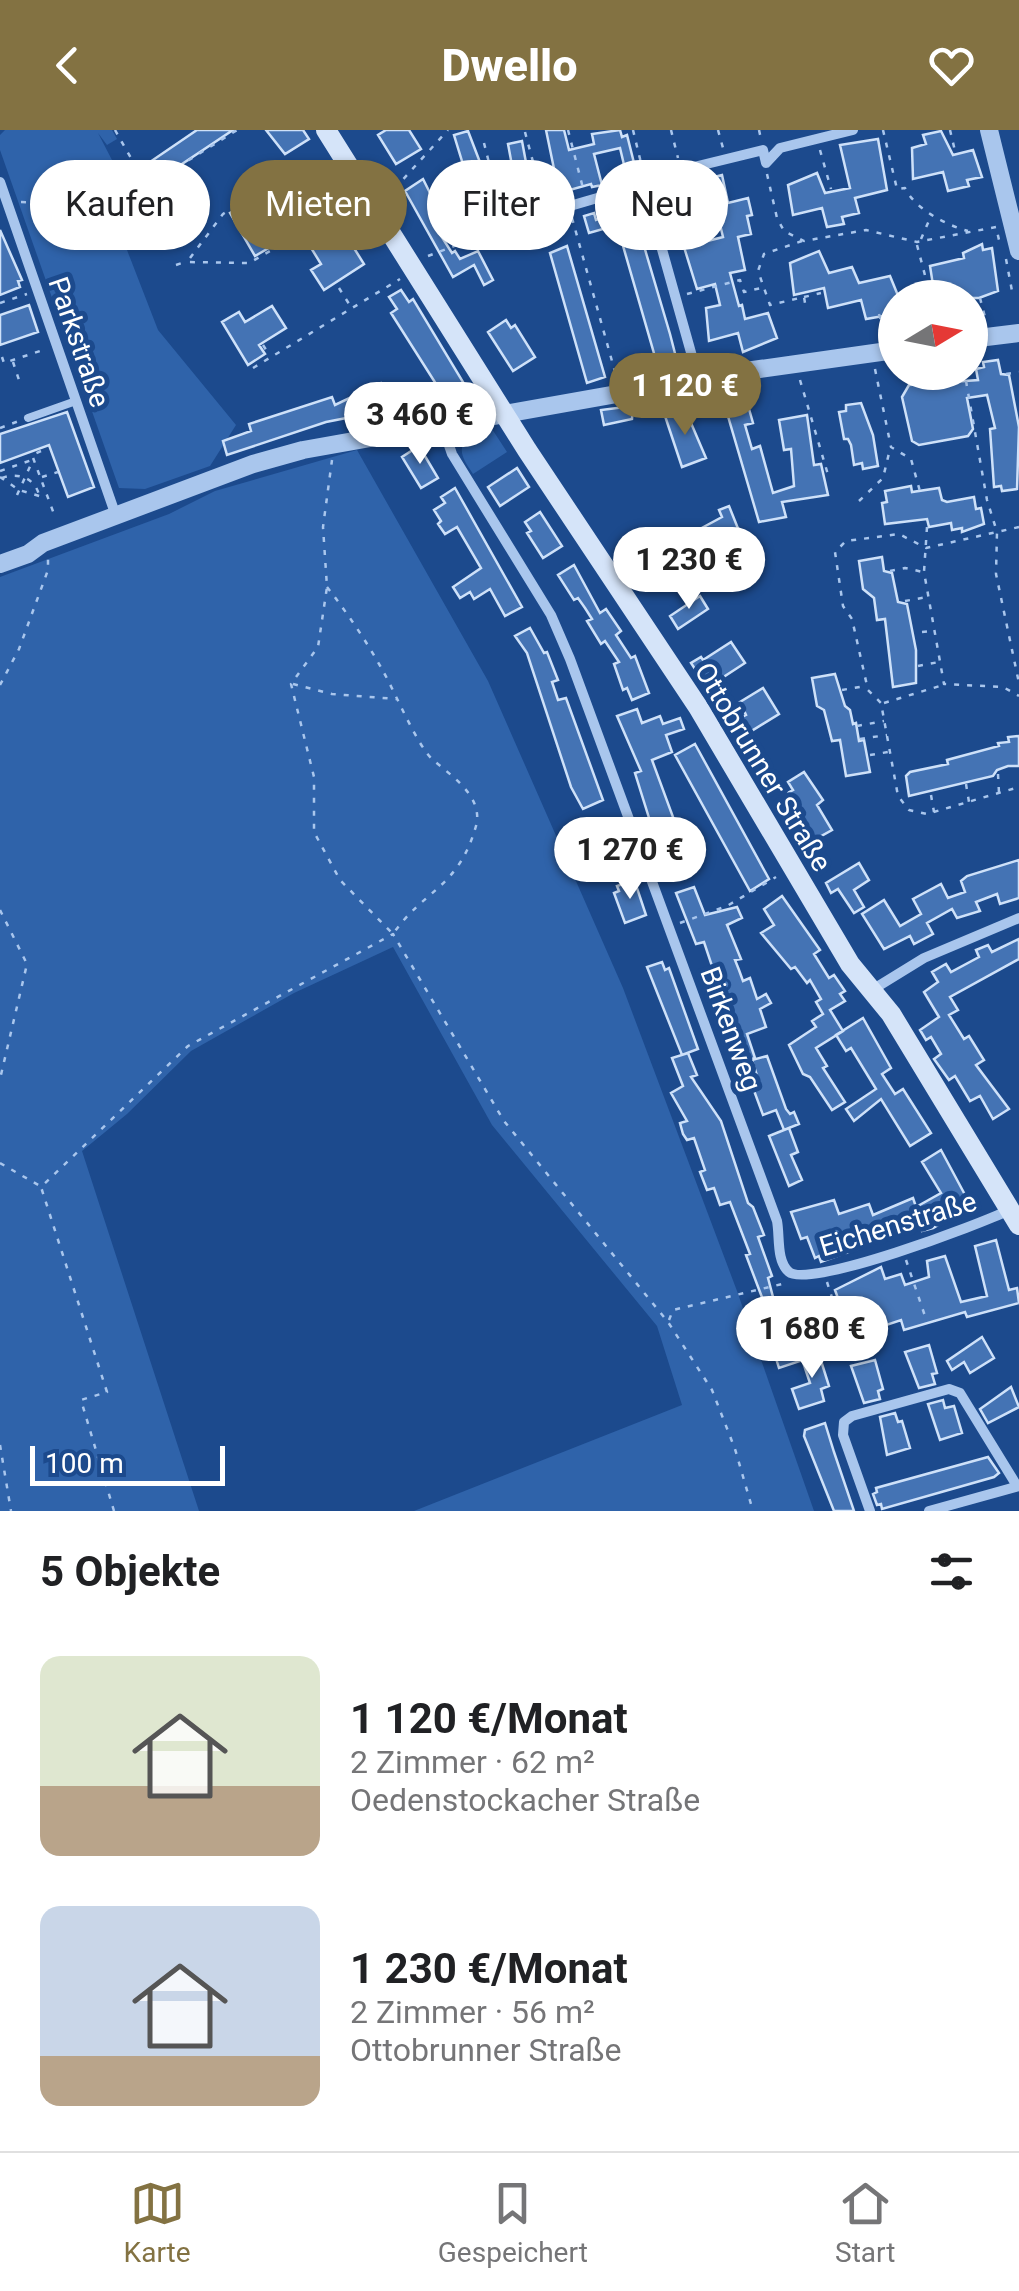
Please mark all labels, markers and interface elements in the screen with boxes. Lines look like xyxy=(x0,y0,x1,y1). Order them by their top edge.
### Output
icon: back xyxy=(40,38,95,93)
icon: heart xyxy=(924,38,979,93)
text: Dwello xyxy=(441,39,578,92)
chip: Kaufen xyxy=(30,160,210,250)
chip: Mieten xyxy=(230,160,407,250)
chip: Filter xyxy=(427,160,575,250)
chip: Neu xyxy=(595,160,728,250)
street label: Parkstraße xyxy=(41,272,117,412)
north arrow xyxy=(878,280,988,390)
map controls xyxy=(878,280,988,390)
pin: 1 120 € xyxy=(593,353,777,438)
text: 1 120 € xyxy=(631,366,739,404)
pin: 3 460 € xyxy=(328,382,512,467)
text: 3 460 € xyxy=(366,395,474,433)
pin: 1 230 € xyxy=(597,527,781,612)
text: 1 230 € xyxy=(635,540,743,578)
street label: Ottobrunner Straße xyxy=(688,657,838,877)
pin: 1 270 € xyxy=(538,817,722,902)
text: 1 270 € xyxy=(576,830,684,868)
street label: Birkenweg xyxy=(693,962,769,1096)
street label: Eichenstraße xyxy=(816,1184,980,1264)
pin: 1 680 € xyxy=(720,1296,904,1381)
text: 1 680 € xyxy=(758,1309,866,1347)
scale bar xyxy=(30,1441,225,1486)
text: 100 m xyxy=(45,1447,124,1480)
icon: filters xyxy=(924,1544,979,1599)
text: 5 Objekte xyxy=(40,1547,220,1596)
text: 1 120 €/Monat xyxy=(350,1694,628,1743)
icon: home xyxy=(120,1696,240,1816)
text: 2 Zimmer · 62 m² xyxy=(350,1743,595,1781)
text: Oedenstockacher Straße xyxy=(350,1781,700,1819)
text: 1 230 €/Monat xyxy=(350,1944,628,1993)
icon: home xyxy=(120,1946,240,2066)
text: 2 Zimmer · 56 m² xyxy=(350,1993,595,2031)
text: Ottobrunner Straße xyxy=(350,2031,622,2069)
tab: Karte xyxy=(124,2176,191,2269)
tab: Gespeichert xyxy=(438,2176,588,2269)
tab: Start xyxy=(835,2176,895,2269)

